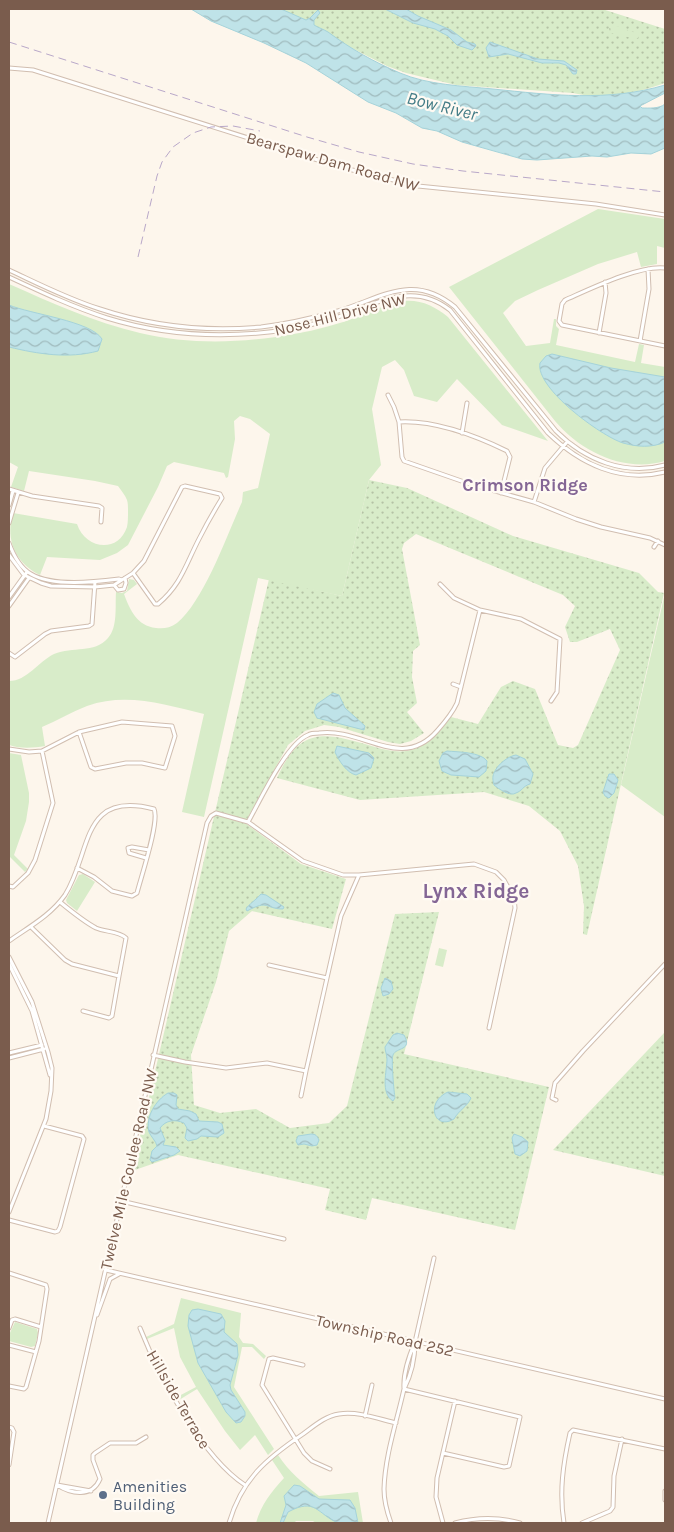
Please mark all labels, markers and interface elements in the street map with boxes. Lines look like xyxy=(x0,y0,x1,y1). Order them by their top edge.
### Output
water label: Bow River xyxy=(404,87,480,126)
street label: Bearspaw Dam Road NW xyxy=(244,128,422,195)
street label: Nose Hill Drive NW xyxy=(272,289,408,340)
district label: Crimson Ridge xyxy=(462,474,588,496)
district label: Lynx Ridge xyxy=(423,879,529,903)
street label: Twelve Mile Coulee Road NW xyxy=(96,1066,161,1271)
street label: Township Road 252 xyxy=(314,1310,456,1361)
street label: Hillside Terrace xyxy=(143,1346,215,1452)
place label: Amenities Building xyxy=(113,1477,187,1514)
marker: Amenities Building xyxy=(97,1489,109,1501)

